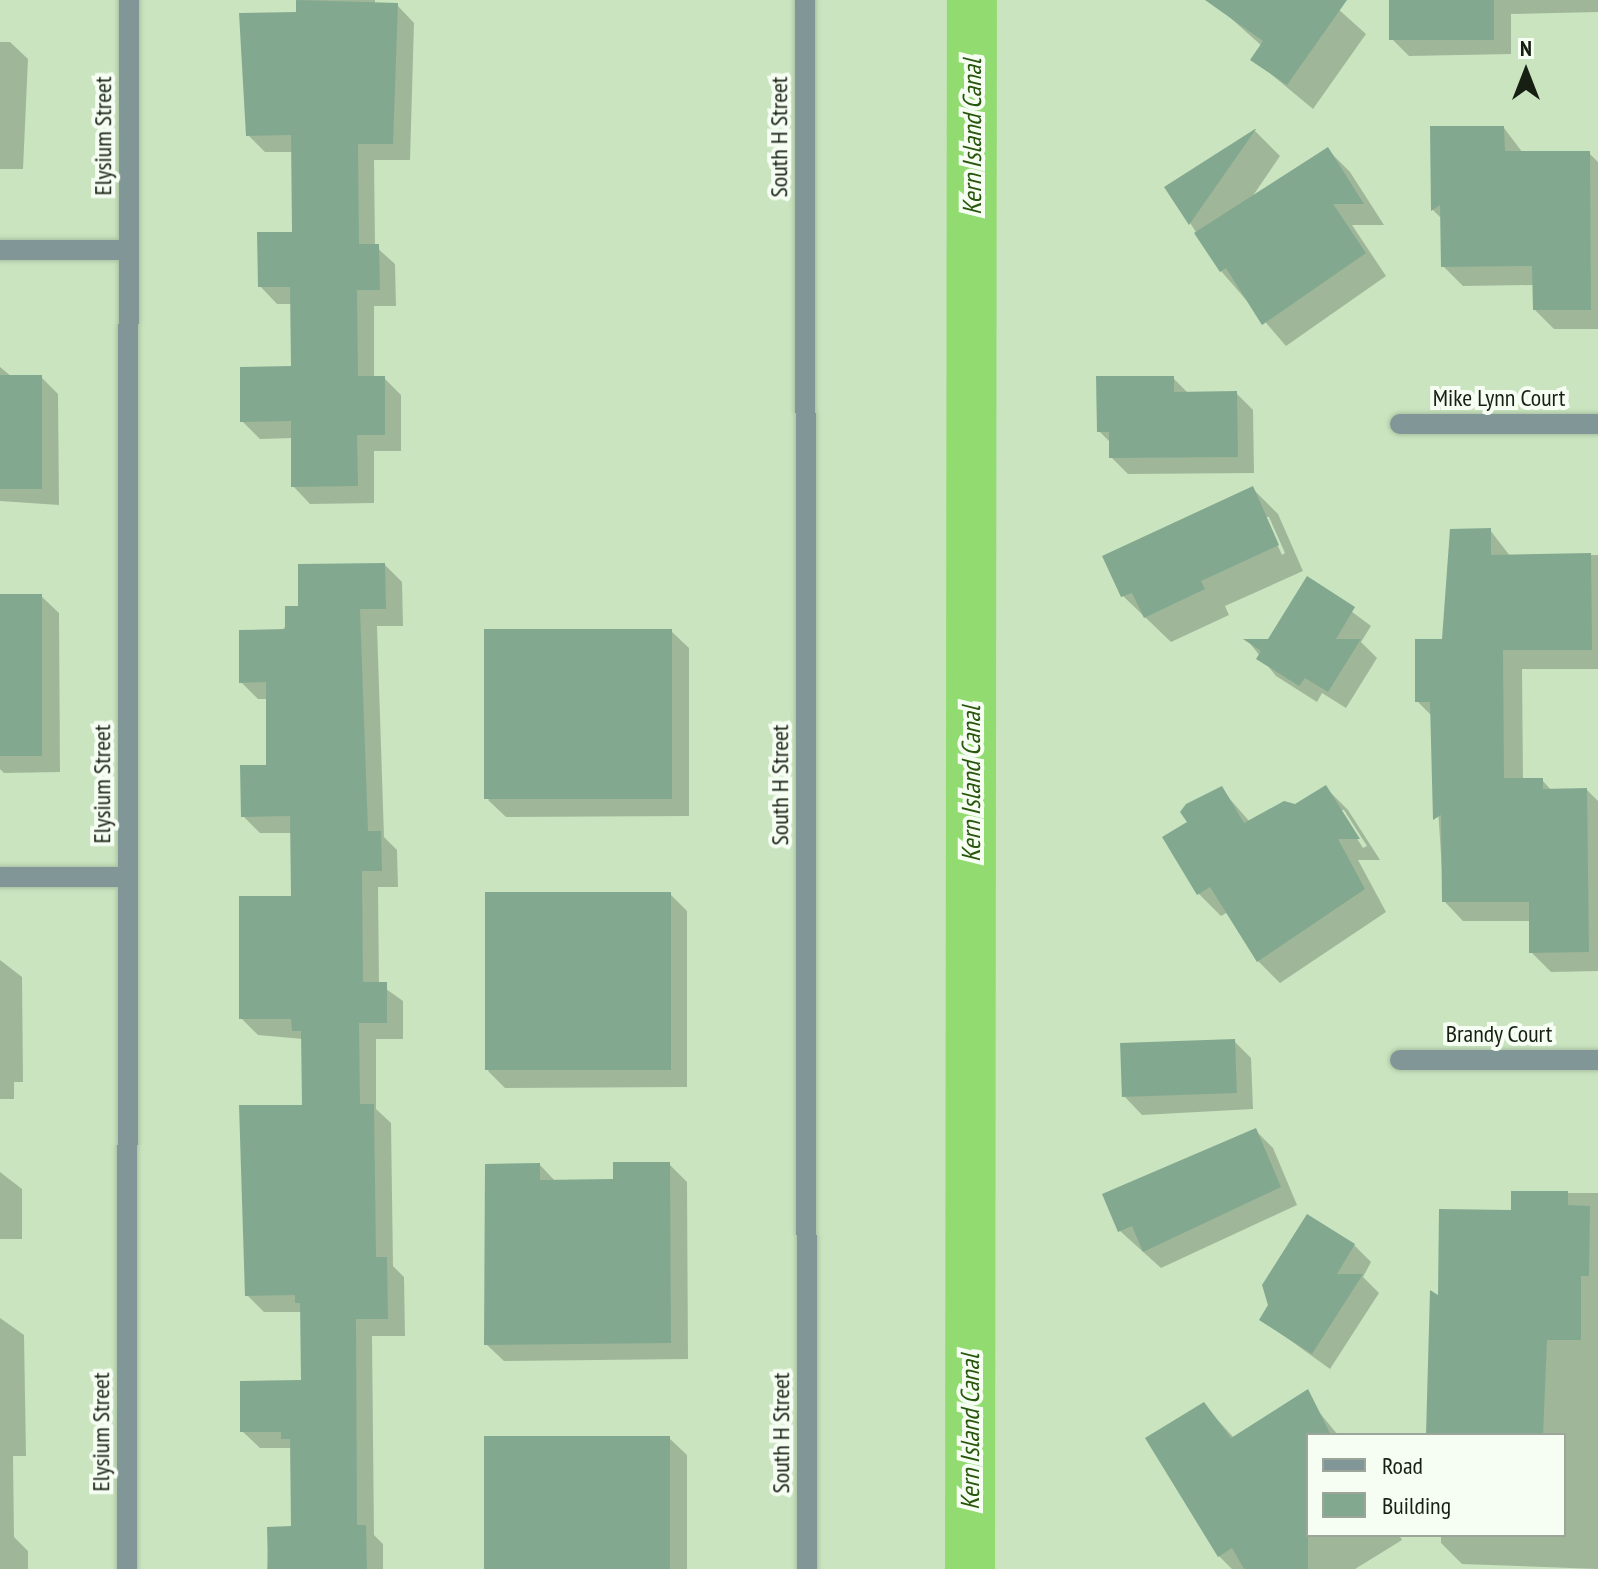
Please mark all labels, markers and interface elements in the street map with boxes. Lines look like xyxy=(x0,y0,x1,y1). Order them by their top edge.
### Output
north arrow xyxy=(1486,32,1566,112)
text: N xyxy=(1520,34,1532,62)
water label: Kern Island Canal xyxy=(956,59,988,215)
street label: Elysium Street xyxy=(89,76,117,196)
street label: South H Street xyxy=(765,77,793,197)
street label: Mike Lynn Court xyxy=(1433,384,1565,412)
water label: Kern Island Canal xyxy=(955,706,987,862)
street label: Elysium Street xyxy=(88,724,116,844)
street label: South H Street xyxy=(766,725,794,845)
street label: Brandy Court xyxy=(1445,1020,1553,1048)
water label: Kern Island Canal xyxy=(954,1354,986,1510)
street label: Elysium Street xyxy=(87,1372,115,1492)
street label: South H Street xyxy=(767,1373,795,1493)
legend xyxy=(1306,1433,1566,1537)
text: Road xyxy=(1382,1450,1423,1481)
text: Building xyxy=(1382,1490,1451,1521)

